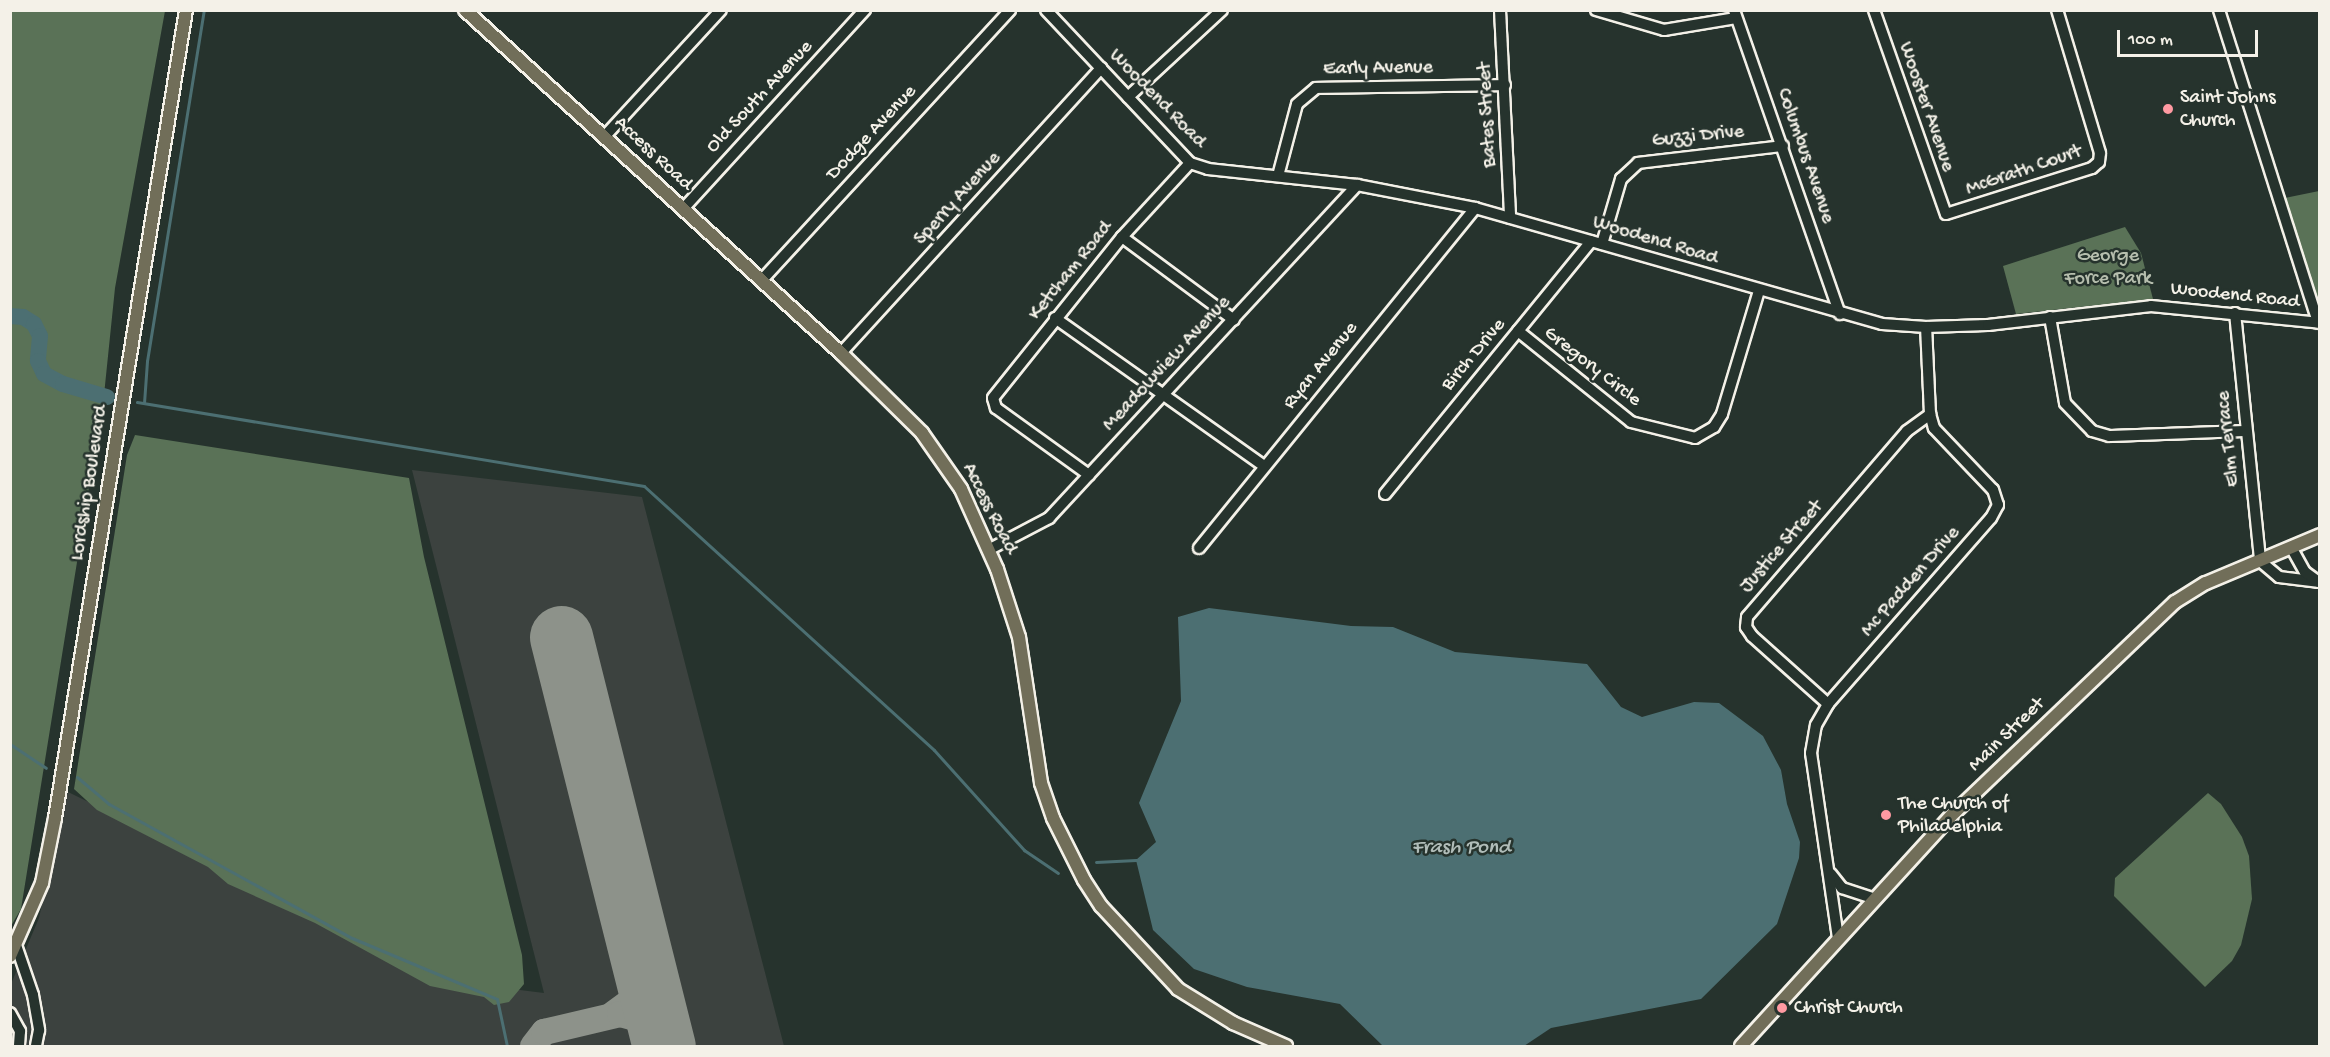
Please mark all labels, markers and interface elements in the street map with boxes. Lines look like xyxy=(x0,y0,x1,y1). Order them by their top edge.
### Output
scale bar xyxy=(2120,18,2261,56)
text: 100 m xyxy=(2128,30,2173,51)
street label: Old South Avenue xyxy=(702,36,818,158)
street label: Wooster Avenue xyxy=(1893,39,1959,175)
street label: Woodend Road xyxy=(1103,44,1211,154)
street label: Early Avenue xyxy=(1323,56,1433,82)
street label: Bates Street xyxy=(1473,62,1503,168)
street label: Dodge Avenue xyxy=(822,80,922,186)
street label: Columbus Avenue xyxy=(1771,85,1839,227)
place label: Saint Johns Church xyxy=(2180,86,2276,133)
marker: Saint Johns Church xyxy=(2161,102,2175,116)
street label: Access Road xyxy=(609,112,697,196)
street label: Guzzi Drive xyxy=(1651,120,1745,154)
street label: McGrath Court xyxy=(1963,140,2085,202)
street label: Sperry Avenue xyxy=(909,147,1007,251)
street label: Woodend Road xyxy=(1590,211,1720,271)
street label: Ketcham Road xyxy=(1024,217,1118,325)
park label: George Force Park xyxy=(2064,245,2152,292)
street label: Woodend Road xyxy=(2169,277,2301,315)
street label: Meadowview Avenue xyxy=(1098,291,1236,437)
street label: Birch Drive xyxy=(1437,314,1511,396)
street label: Ryan Avenue xyxy=(1278,317,1364,415)
street label: Gregory Circle xyxy=(1538,321,1646,413)
street label: Elm Terrace xyxy=(2212,390,2246,488)
street label: Lordship Boulevard xyxy=(66,404,114,562)
street label: Access Road xyxy=(956,460,1022,558)
street label: Justice Street xyxy=(1735,496,1829,598)
street label: Mc Padden Drive xyxy=(1856,522,1966,642)
street label: Main Street xyxy=(1964,693,2050,777)
place label: The Church of Philadelphia xyxy=(1898,792,2008,839)
marker: The Church of Philadelphia xyxy=(1879,808,1893,822)
water label: Frash Pond xyxy=(1412,836,1510,862)
place label: Christ Church xyxy=(1794,996,1903,1020)
marker: Christ Church xyxy=(1775,1001,1789,1015)

